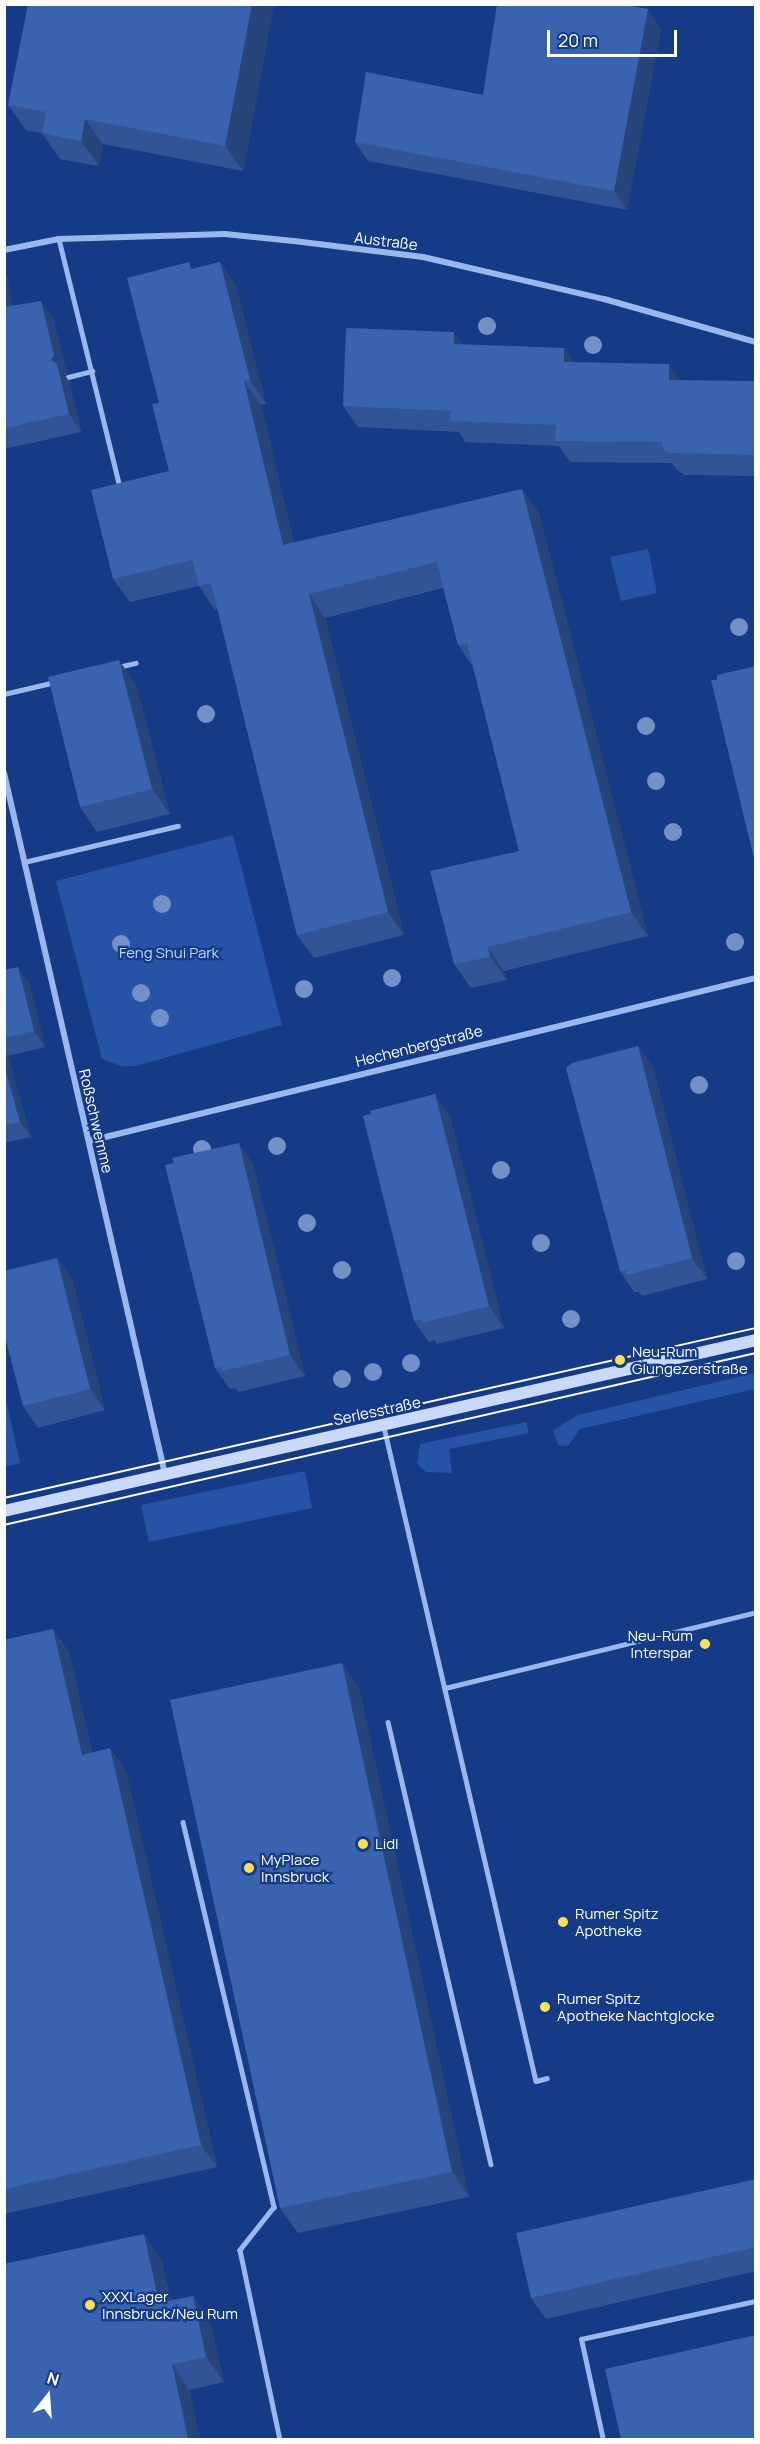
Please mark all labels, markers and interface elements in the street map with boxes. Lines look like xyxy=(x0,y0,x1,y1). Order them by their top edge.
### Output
scale bar xyxy=(550,18,680,56)
text: 20 m xyxy=(558,28,598,52)
street label: Austraße xyxy=(353,228,419,254)
park label: Feng Shui Park xyxy=(119,944,219,962)
street label: Hechenbergstraße xyxy=(354,1021,484,1071)
street label: Roßschwemme xyxy=(75,1067,117,1175)
place label: Neu-Rum Glungezerstraße xyxy=(632,1342,748,1377)
marker: Neu-Rum Glungezerstraße xyxy=(613,1353,627,1367)
street label: Serlesstraße xyxy=(332,1393,422,1429)
place label: Neu-Rum Interspar xyxy=(628,1626,693,1661)
marker: Neu-Rum Interspar xyxy=(698,1637,712,1651)
place label: Lidl xyxy=(375,1835,399,1853)
marker: Lidl xyxy=(356,1837,370,1851)
place label: MyPlace Innsbruck xyxy=(261,1850,329,1885)
marker: MyPlace Innsbruck xyxy=(242,1861,256,1875)
place label: Rumer Spitz Apotheke xyxy=(575,1904,659,1939)
marker: Rumer Spitz Apotheke xyxy=(556,1915,570,1929)
place label: Rumer Spitz Apotheke Nachtglocke xyxy=(557,1989,714,2024)
marker: Rumer Spitz Apotheke Nachtglocke xyxy=(538,2000,552,2014)
place label: XXXLager Innsbruck/Neu Rum xyxy=(102,2287,238,2322)
marker: XXXLager Innsbruck/Neu Rum xyxy=(83,2298,97,2312)
north arrow xyxy=(18,2366,78,2426)
text: N xyxy=(45,2367,62,2391)

